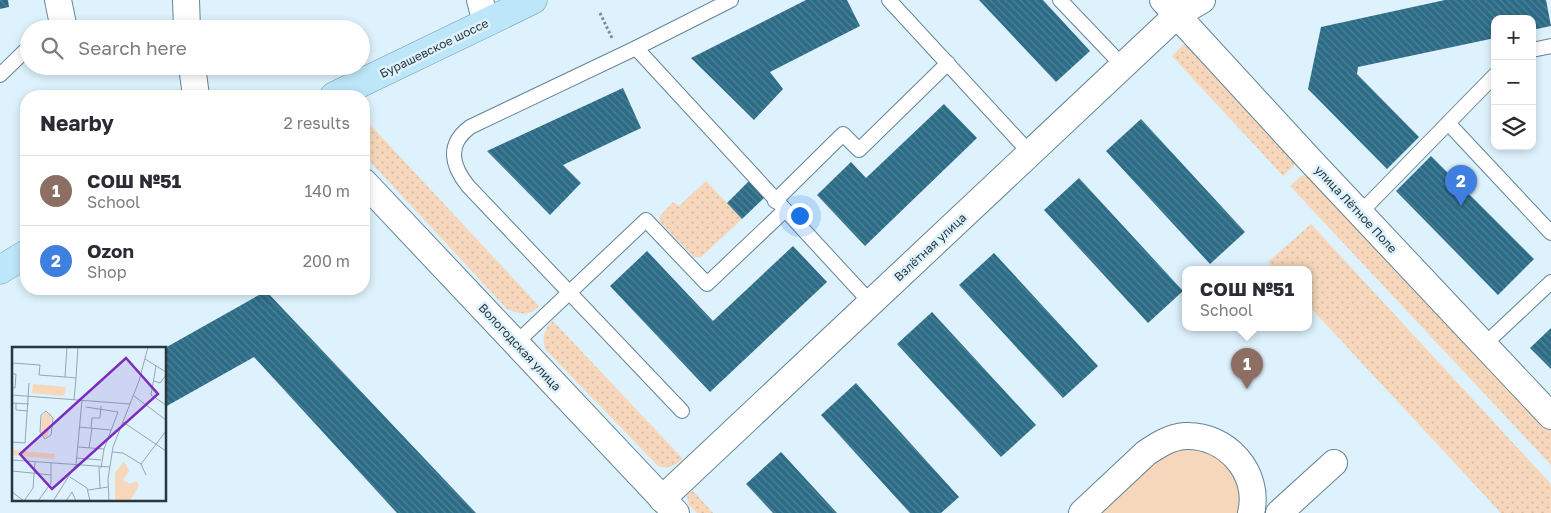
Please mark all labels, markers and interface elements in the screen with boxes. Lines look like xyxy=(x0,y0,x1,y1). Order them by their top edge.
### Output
street label: Бурашевское шоссе xyxy=(377,15,491,81)
map controls xyxy=(1491,15,1536,150)
button: + xyxy=(1491,15,1536,60)
search box xyxy=(20,20,370,75)
icon: search xyxy=(38,34,66,62)
text: Search here xyxy=(78,36,187,59)
button: − xyxy=(1491,60,1536,105)
button: layers xyxy=(1491,105,1536,150)
text: Nearby xyxy=(40,110,114,136)
text: 2 results xyxy=(284,113,350,133)
street label: улица Лётное Поле xyxy=(1312,162,1400,256)
pin: 2 xyxy=(1445,165,1477,206)
text: СОШ №51 xyxy=(87,169,181,192)
text: 1 xyxy=(52,181,60,201)
text: 140 m xyxy=(304,181,350,201)
text: School xyxy=(87,192,140,212)
your location xyxy=(787,203,813,229)
street label: Взлётная улица xyxy=(891,210,969,284)
text: Ozon xyxy=(87,239,134,262)
text: 2 xyxy=(51,251,61,271)
text: 200 m xyxy=(303,251,350,271)
text: Shop xyxy=(87,262,127,282)
popup xyxy=(1182,266,1312,331)
text: СОШ №51 xyxy=(1200,277,1294,300)
street label: Вологодская улица xyxy=(476,300,564,394)
text: School xyxy=(1200,300,1253,320)
inset map xyxy=(12,347,166,500)
pin: 1 xyxy=(1231,348,1263,389)

